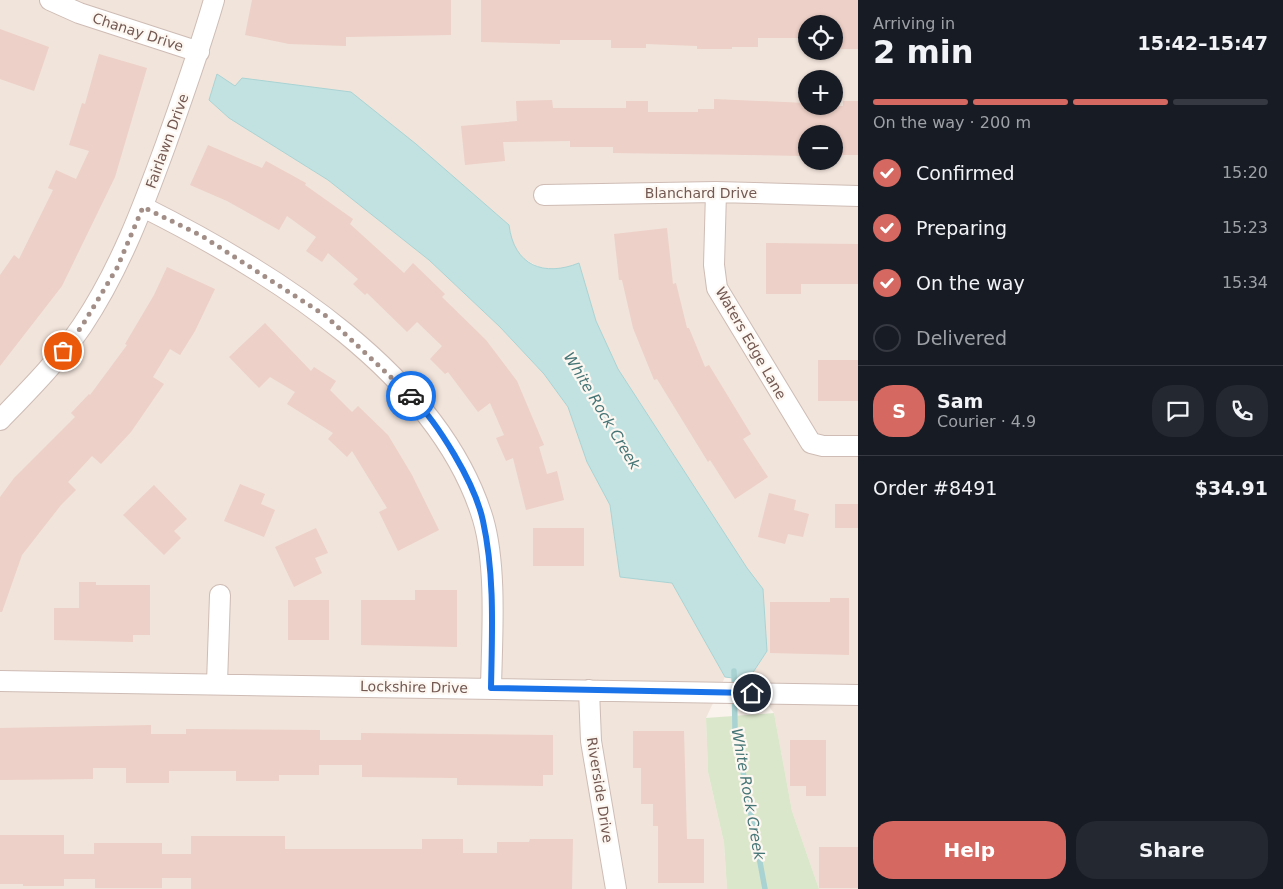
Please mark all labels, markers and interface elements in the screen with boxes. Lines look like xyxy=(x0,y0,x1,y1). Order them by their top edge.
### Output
street label: Chanay Drive xyxy=(90,10,186,54)
text: Arriving in xyxy=(873,14,955,33)
map controls xyxy=(798,15,843,170)
button: locate xyxy=(798,15,843,60)
text: 15:42–15:47 xyxy=(1138,32,1268,54)
text: 2 min xyxy=(873,33,974,71)
button: + xyxy=(798,70,843,115)
street label: Fairlawn Drive xyxy=(142,91,192,191)
text: On the way · 200 m xyxy=(873,113,1031,132)
button: − xyxy=(798,125,843,170)
icon: check xyxy=(873,159,901,187)
text: Confirmed xyxy=(916,162,1015,184)
text: 15:20 xyxy=(1222,163,1268,182)
street label: Blanchard Drive xyxy=(645,185,757,201)
icon: check xyxy=(873,214,901,242)
text: Preparing xyxy=(916,217,1007,239)
text: 15:23 xyxy=(1222,218,1268,237)
icon: check xyxy=(873,269,901,297)
text: On the way xyxy=(916,272,1025,294)
text: 15:34 xyxy=(1222,273,1268,292)
street label: Waters Edge Lane xyxy=(712,284,790,402)
text: Delivered xyxy=(916,327,1007,349)
pin xyxy=(42,330,84,372)
icon: bag xyxy=(49,337,77,365)
water label: White Rock Creek xyxy=(560,349,645,474)
courier xyxy=(386,371,436,421)
icon: car xyxy=(397,382,425,410)
button: chat xyxy=(1152,385,1204,437)
button: phone xyxy=(1216,385,1268,437)
text: Sam xyxy=(937,390,983,412)
text: S xyxy=(892,400,906,422)
text: Courier · 4.9 xyxy=(937,412,1036,431)
text: Order #8491 xyxy=(873,477,997,499)
text: $34.91 xyxy=(1195,477,1268,499)
pin xyxy=(731,672,773,714)
street label: Lockshire Drive xyxy=(360,678,468,696)
icon: home xyxy=(738,679,766,707)
water label: White Rock Creek xyxy=(728,727,769,863)
street label: Riverside Drive xyxy=(584,736,616,844)
button: Help xyxy=(873,821,1066,879)
button: Share xyxy=(1076,821,1268,879)

